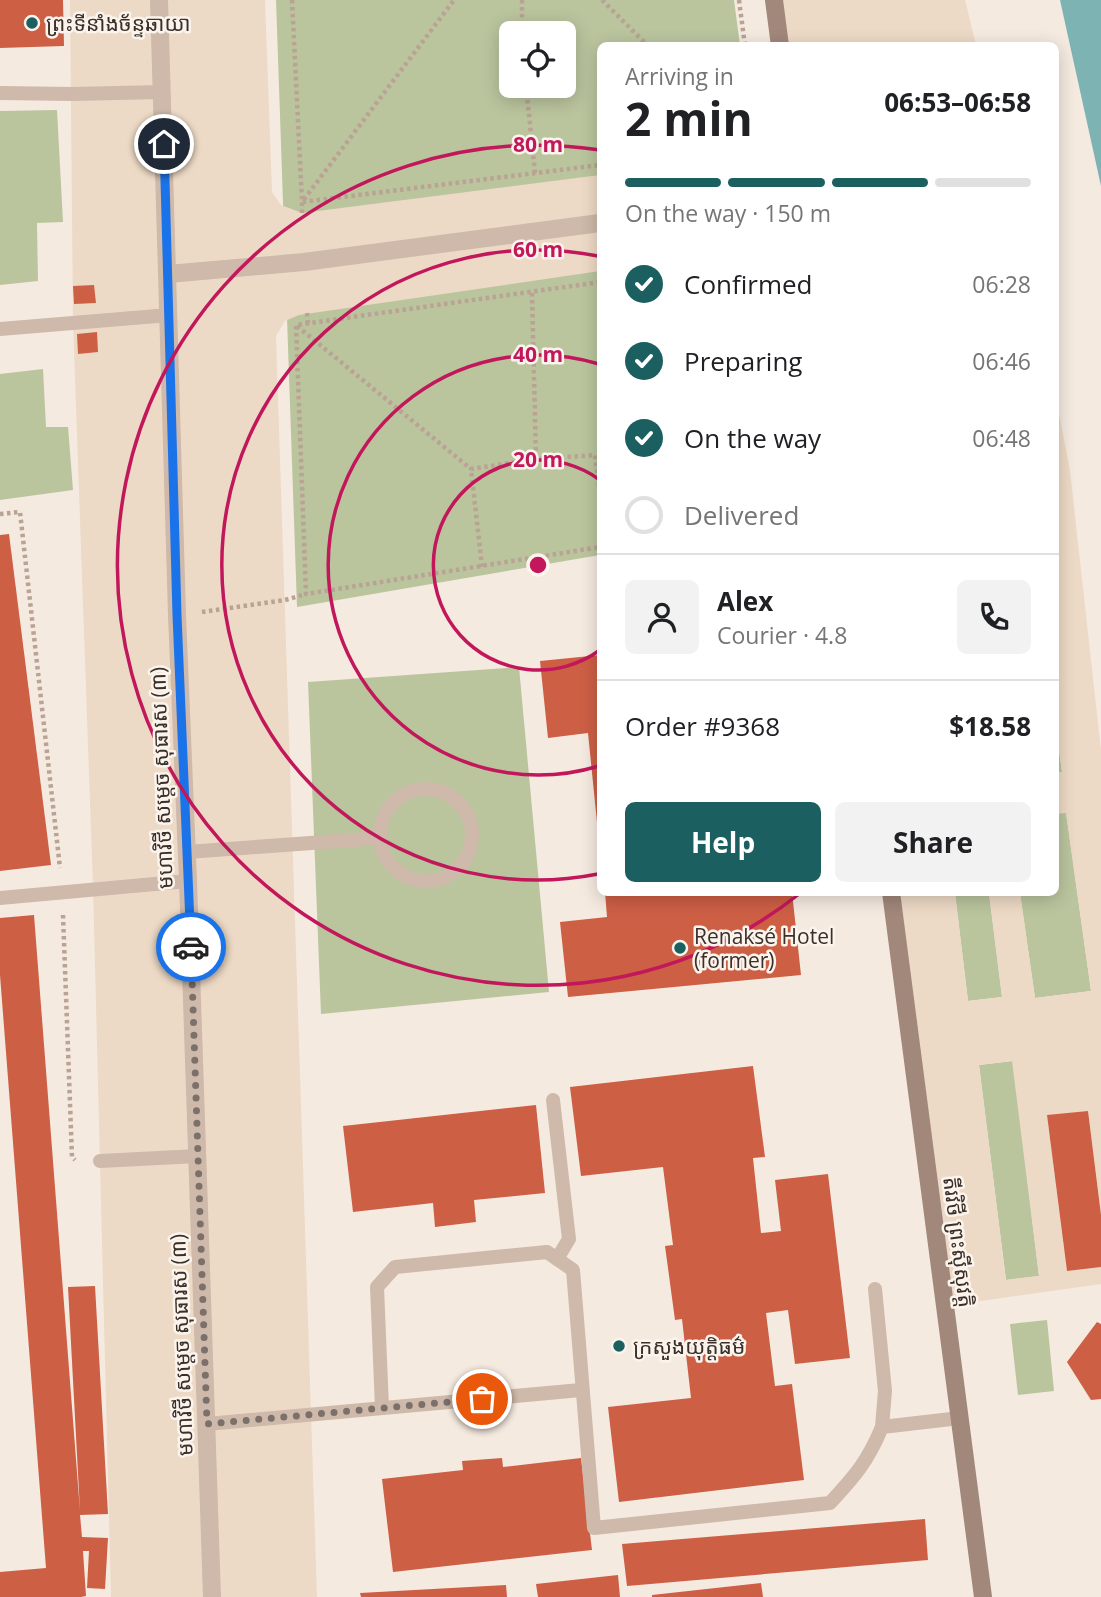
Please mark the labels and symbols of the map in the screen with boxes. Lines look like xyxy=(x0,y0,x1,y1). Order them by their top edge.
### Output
place label: ព្រះទីនាំងច័ន្ទឆាយា xyxy=(46,9,190,38)
marker: ព្រះទីនាំងច័ន្ទឆាយា xyxy=(24,15,40,31)
pin xyxy=(134,114,194,174)
text: 80 m xyxy=(513,130,563,158)
text: 60 m xyxy=(513,235,563,263)
text: 40 m xyxy=(513,340,563,368)
text: 20 m xyxy=(513,445,563,473)
centre of rings xyxy=(526,553,550,577)
street label: មហាវិថី សម្តេច សុធារស (៣) xyxy=(143,667,179,889)
courier xyxy=(156,912,226,982)
place label: Renaksé Hotel (former) xyxy=(694,922,834,974)
marker: Renaksé Hotel (former) xyxy=(672,940,688,956)
street label: តីរវិថី ព្រះស៊ីសុវត្តិ xyxy=(937,1175,981,1309)
street label: មហាវិថី សម្តេច សុធារស (៣) xyxy=(163,1234,199,1456)
place label: ក្រសួងយុត្ដិធម៌ xyxy=(633,1332,745,1361)
marker: ក្រសួងយុត្ដិធម៌ xyxy=(611,1338,627,1354)
pin xyxy=(452,1369,512,1429)

